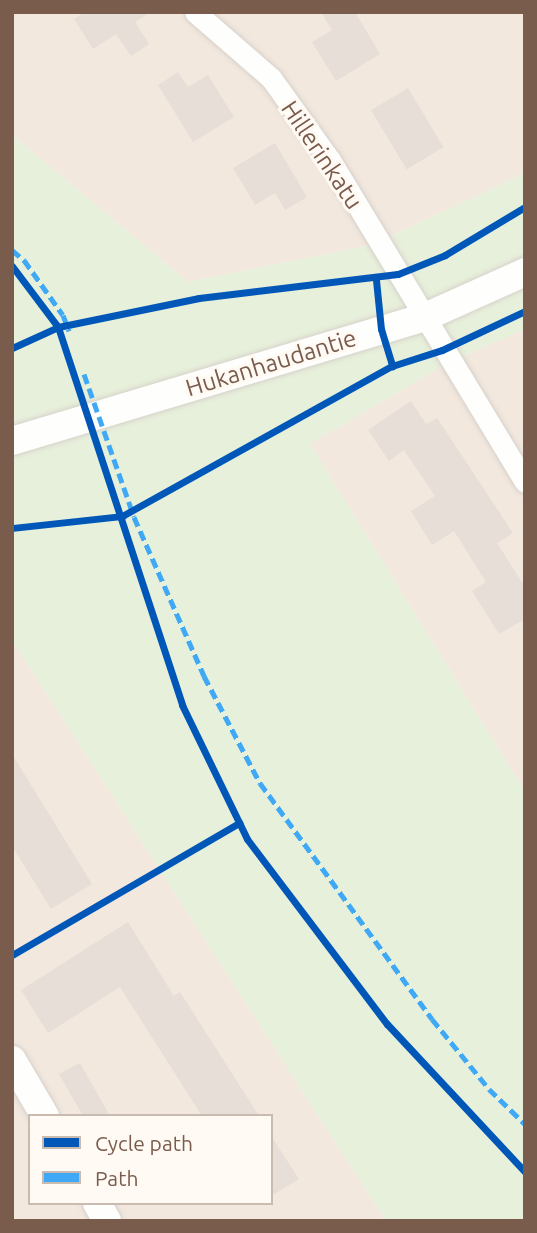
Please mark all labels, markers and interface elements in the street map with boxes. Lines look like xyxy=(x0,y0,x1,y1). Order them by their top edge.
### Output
street label: Hillerinkatu xyxy=(275,95,369,215)
street label: Hukanhaudantie xyxy=(182,323,360,403)
legend xyxy=(28,1114,273,1205)
text: Cycle path xyxy=(95,1131,193,1155)
text: Path xyxy=(95,1166,138,1190)

